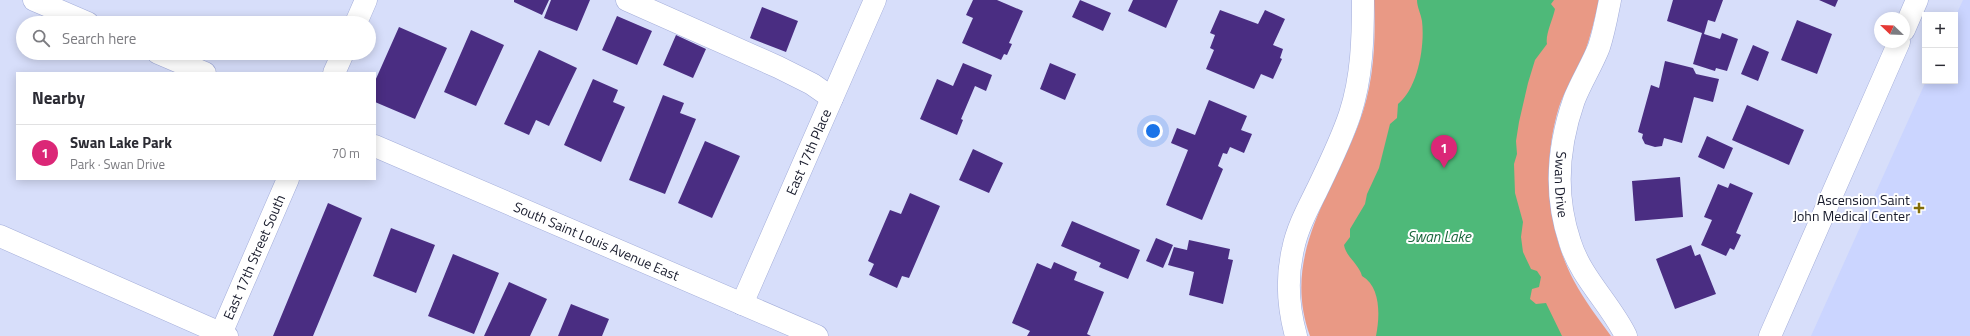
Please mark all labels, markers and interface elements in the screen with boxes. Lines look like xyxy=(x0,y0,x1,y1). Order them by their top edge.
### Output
north arrow xyxy=(1874,12,1910,48)
map controls xyxy=(1922,12,1958,84)
button: + xyxy=(1922,12,1958,48)
search box xyxy=(16,16,376,60)
icon: search xyxy=(30,27,52,49)
text: Search here xyxy=(62,27,136,50)
button: − xyxy=(1922,48,1958,84)
text: Nearby xyxy=(32,85,85,111)
street label: East 17th Place xyxy=(780,105,836,198)
your location xyxy=(1143,121,1163,141)
text: Swan Lake Park xyxy=(70,131,172,154)
pin: 1 xyxy=(1431,135,1457,168)
text: 1 xyxy=(41,143,49,163)
text: 70 m xyxy=(332,143,360,163)
street label: Swan Drive xyxy=(1550,150,1574,219)
text: Park · Swan Drive xyxy=(70,154,165,174)
place label: Ascension Saint John Medical Center xyxy=(1793,189,1910,226)
street label: East 17th Street South xyxy=(217,191,290,323)
street label: South Saint Louis Avenue East xyxy=(510,196,683,286)
marker: Ascension Saint John Medical Center xyxy=(1913,202,1925,214)
water label: Swan Lake xyxy=(1407,225,1472,248)

